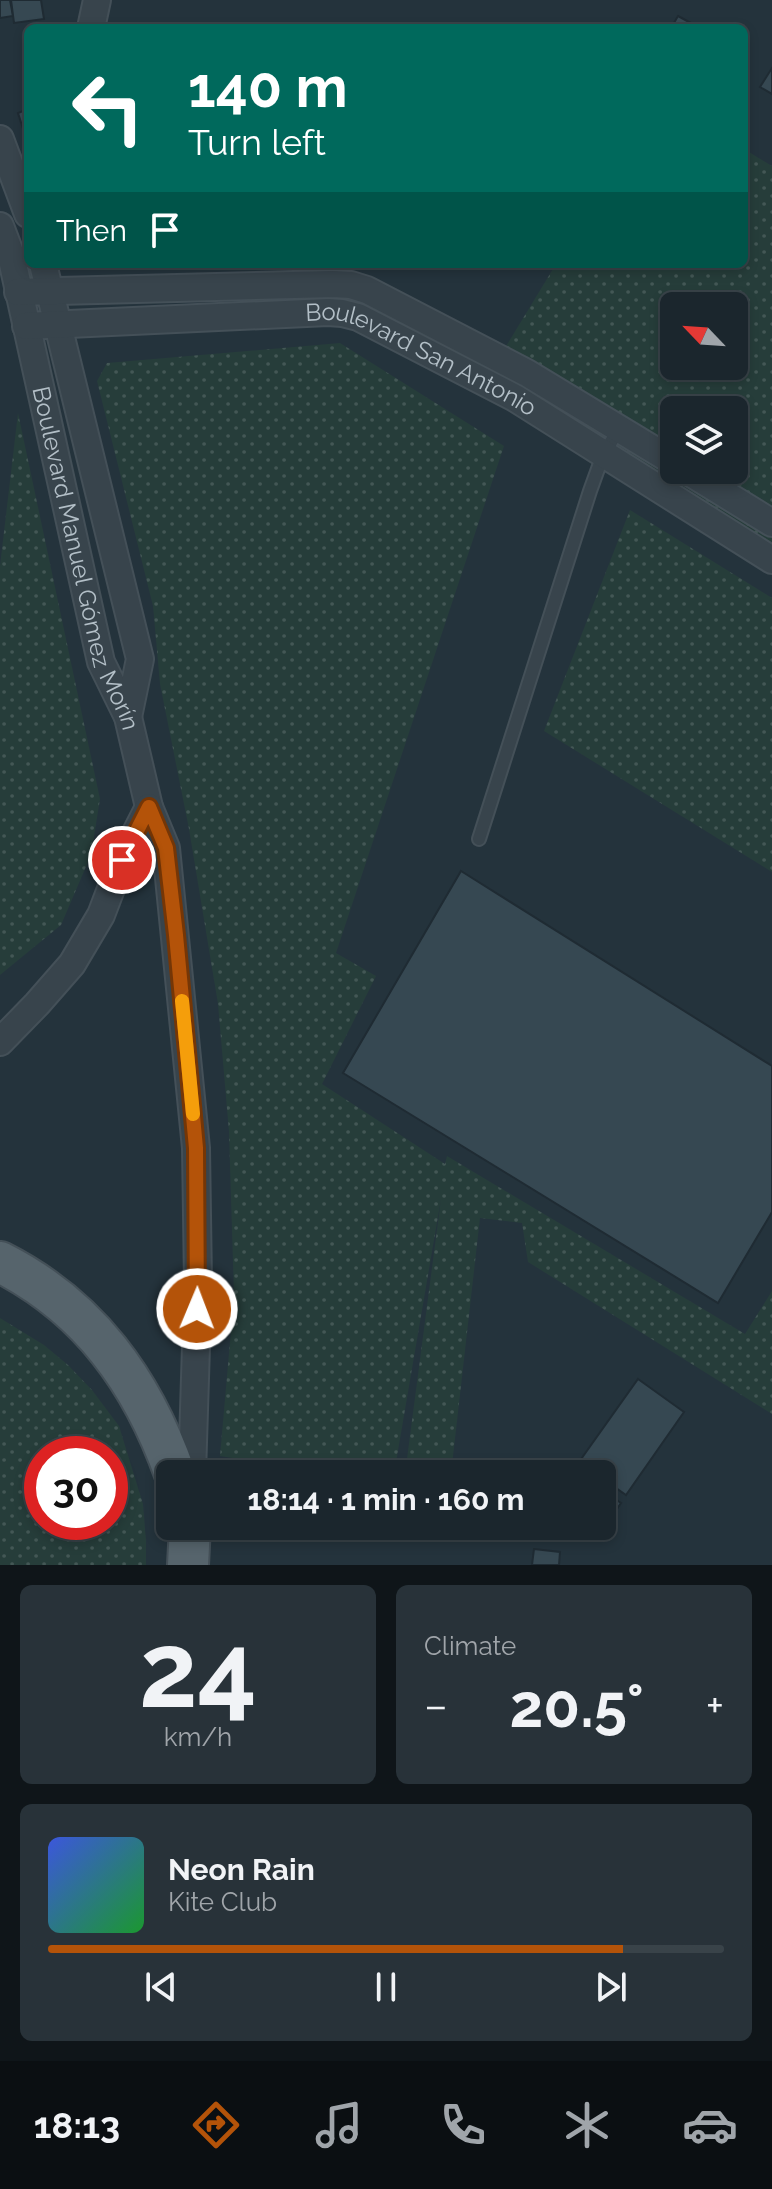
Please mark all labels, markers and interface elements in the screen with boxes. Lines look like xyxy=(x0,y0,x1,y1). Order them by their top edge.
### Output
text: 140 m xyxy=(188,54,348,120)
icon: left xyxy=(56,56,160,160)
text: Turn left xyxy=(188,121,326,163)
icon: arrive xyxy=(143,208,187,252)
text: Then xyxy=(56,213,127,248)
north arrow xyxy=(660,292,748,380)
map controls xyxy=(660,292,748,484)
street label: Boulevard San Antonio xyxy=(305,297,542,422)
street label: Boulevard Manuel Gómez Morín xyxy=(26,384,146,733)
button: layers xyxy=(660,396,748,484)
pin xyxy=(88,826,156,894)
icon: arrive xyxy=(100,838,144,882)
position arrow xyxy=(155,1267,239,1351)
speed limit sign: 30 xyxy=(24,1436,128,1540)
text: 18:14 · 1 min · 160 m xyxy=(248,1482,524,1517)
text: 24 xyxy=(139,1609,257,1731)
text: Climate xyxy=(424,1631,516,1661)
text: 20.5° xyxy=(509,1671,644,1741)
text: − xyxy=(424,1680,448,1731)
text: + xyxy=(706,1680,724,1731)
text: km/h xyxy=(164,1722,232,1752)
text: Neon Rain xyxy=(168,1852,315,1887)
text: Kite Club xyxy=(168,1887,277,1917)
icon: previous xyxy=(139,1965,183,2009)
icon: pause xyxy=(364,1965,408,2009)
icon: next xyxy=(589,1965,633,2009)
icon: directions xyxy=(188,2097,244,2153)
icon: music xyxy=(311,2097,367,2153)
icon: phone xyxy=(435,2097,491,2153)
icon: climate xyxy=(559,2097,615,2153)
icon: car xyxy=(682,2097,738,2153)
text: 18:13 xyxy=(34,2104,120,2146)

